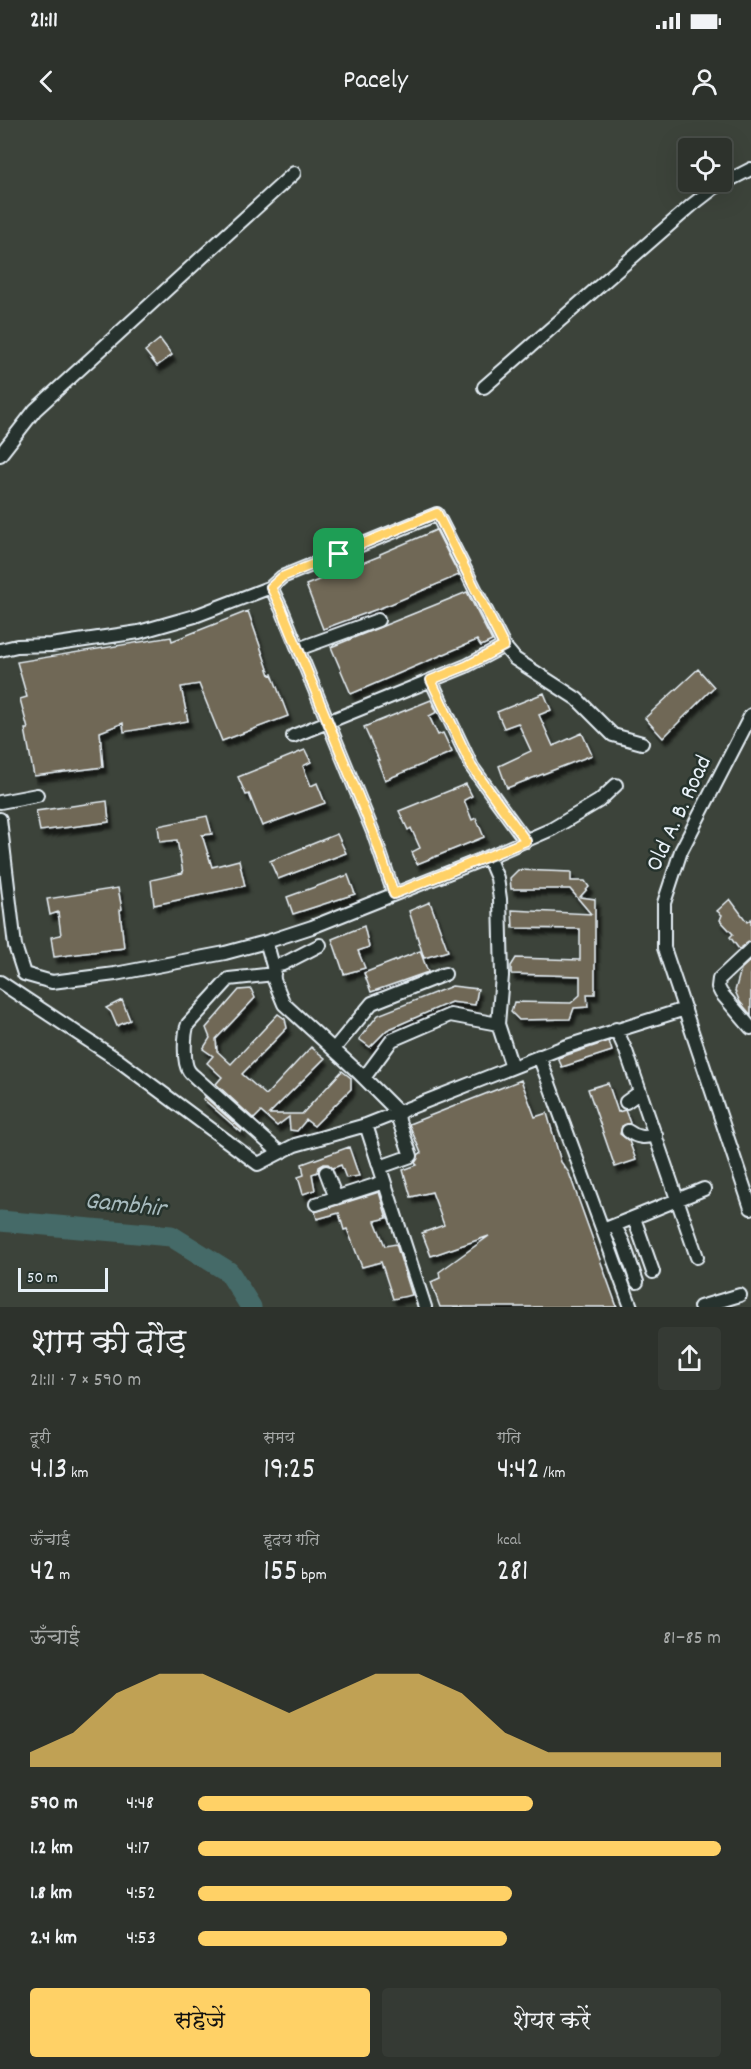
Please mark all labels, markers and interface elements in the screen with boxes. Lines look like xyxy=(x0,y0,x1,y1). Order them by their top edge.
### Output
text: 21:11 xyxy=(30,6,58,37)
text: Pacely xyxy=(343,62,408,101)
icon: back xyxy=(30,65,63,98)
icon: person xyxy=(688,65,721,98)
map controls xyxy=(678,138,732,192)
button: locate xyxy=(678,138,732,192)
pin xyxy=(313,528,364,579)
icon: arrive xyxy=(322,537,355,570)
street label: Old A. B. Road xyxy=(638,750,722,878)
water label: Gambhir xyxy=(83,1183,170,1229)
scale bar xyxy=(18,1265,108,1292)
text: 50 m xyxy=(27,1267,58,1290)
text: शाम की दौड़ xyxy=(30,1321,186,1368)
button: share xyxy=(658,1327,721,1390)
text: 21:11 · 7 × 590 m xyxy=(30,1367,141,1395)
text: दूरी xyxy=(30,1427,51,1450)
text: समय xyxy=(263,1427,295,1450)
text: गति xyxy=(497,1427,521,1450)
text: 4.13 xyxy=(30,1450,67,1493)
text: 19:25 xyxy=(263,1450,316,1493)
text: 4:42 xyxy=(497,1450,540,1493)
text: km xyxy=(67,1462,89,1485)
text: /km xyxy=(540,1462,565,1485)
text: ऊँचाई xyxy=(30,1529,70,1552)
text: हृदय गति xyxy=(263,1529,320,1552)
text: kcal xyxy=(497,1529,521,1552)
text: 42 xyxy=(30,1552,56,1595)
text: 155 xyxy=(263,1552,298,1595)
text: 281 xyxy=(497,1552,528,1595)
text: m xyxy=(56,1564,70,1587)
text: bpm xyxy=(298,1564,327,1587)
text: ऊँचाई xyxy=(30,1625,80,1653)
text: 81–85 m xyxy=(663,1625,721,1653)
text: 590 m xyxy=(30,1790,78,1818)
text: 4:48 xyxy=(126,1790,154,1818)
text: 1.2 km xyxy=(30,1835,73,1863)
text: 4:17 xyxy=(126,1835,150,1863)
text: 1.8 km xyxy=(30,1880,72,1908)
text: 4:52 xyxy=(126,1880,156,1908)
text: 2.4 km xyxy=(30,1925,77,1953)
text: 4:53 xyxy=(126,1925,156,1953)
button: सहेजें xyxy=(30,1988,370,2057)
button: शेयर करें xyxy=(382,1988,721,2057)

